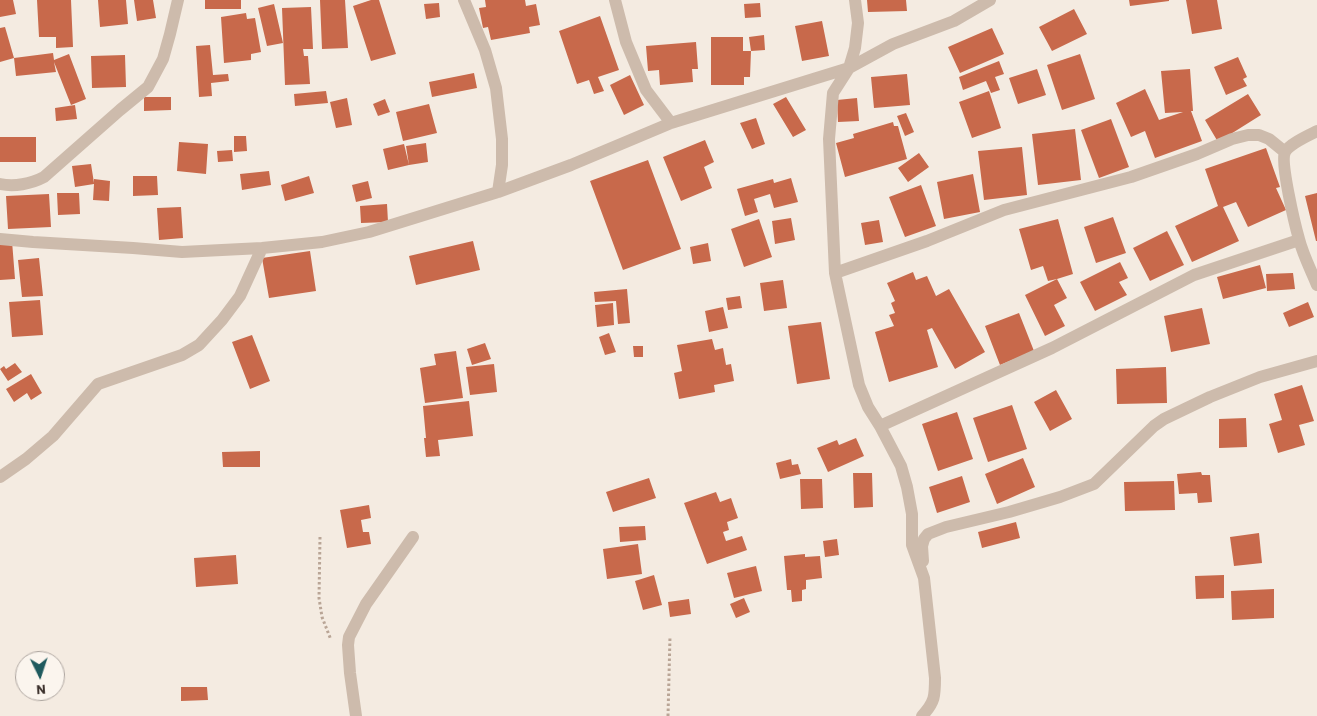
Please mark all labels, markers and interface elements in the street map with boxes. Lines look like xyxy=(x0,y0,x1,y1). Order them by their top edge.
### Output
north arrow xyxy=(15,651,65,701)
text: N xyxy=(36,682,46,699)

